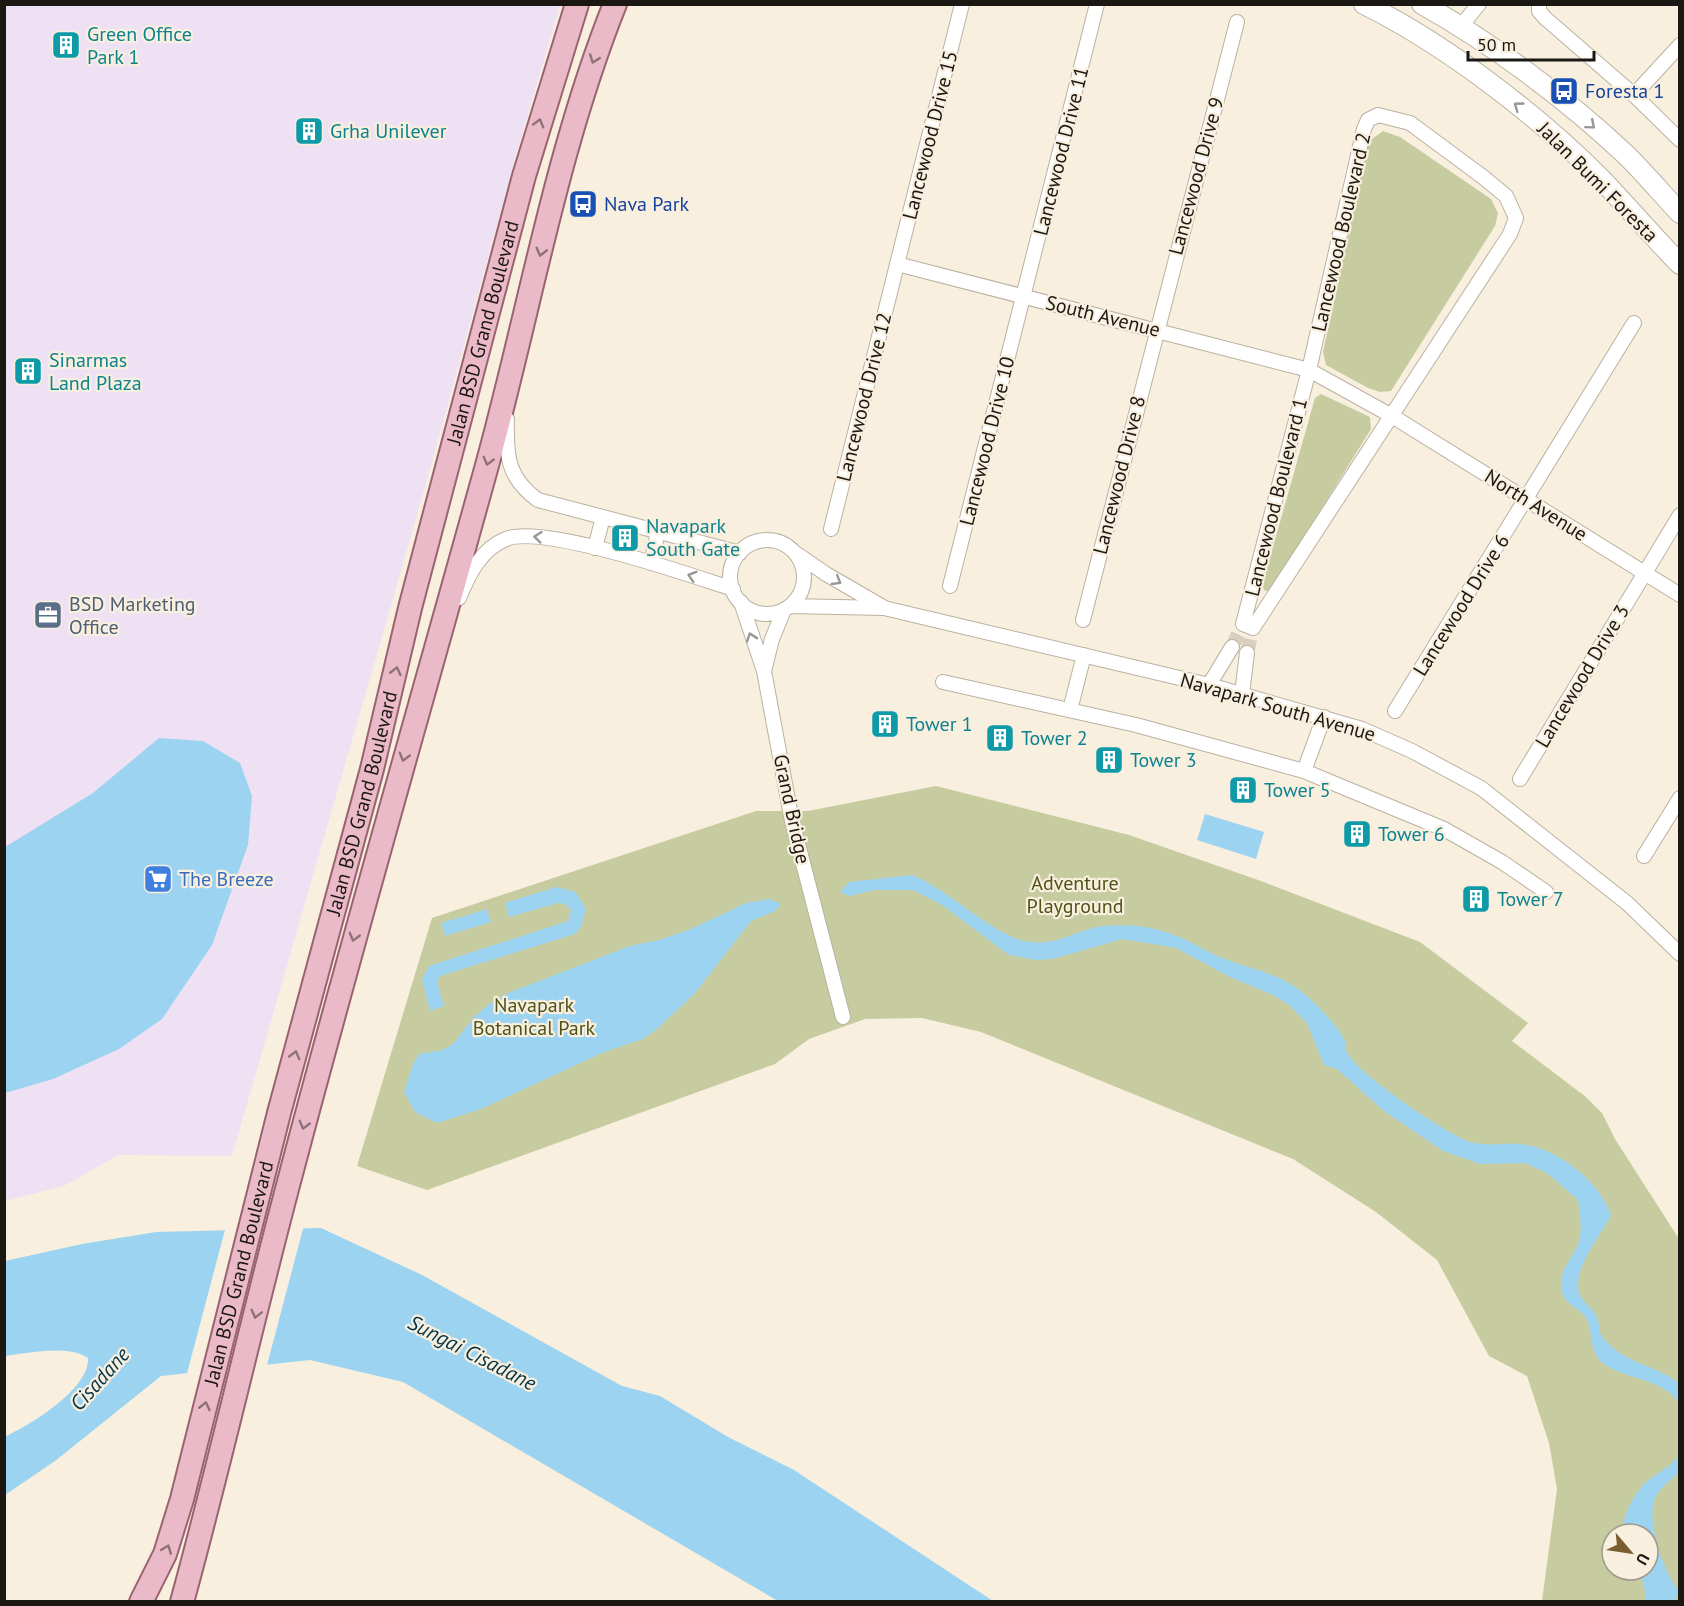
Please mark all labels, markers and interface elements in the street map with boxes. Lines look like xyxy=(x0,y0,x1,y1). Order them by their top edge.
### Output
place label: Green Office Park 1 xyxy=(87,21,192,70)
scale bar xyxy=(1468,24,1594,62)
building icon: Green Office Park 1 xyxy=(50,29,82,61)
text: 50 m xyxy=(1477,33,1516,56)
street label: Lancewood Drive 15 xyxy=(896,48,964,222)
one-way arrow xyxy=(588,53,601,64)
street label: Lancewood Drive 11 xyxy=(1027,64,1095,238)
bus stop icon: Foresta 1 xyxy=(1548,75,1580,107)
place label: Foresta 1 xyxy=(1585,78,1664,104)
street label: Lancewood Drive 9 xyxy=(1162,94,1230,258)
one-way arrow xyxy=(1514,102,1525,113)
building icon: Grha Unilever xyxy=(293,115,325,147)
street label: Jalan Bumi Foresta xyxy=(1531,115,1664,248)
place label: Grha Unilever xyxy=(330,118,447,144)
one-way arrow xyxy=(532,118,545,128)
one-way arrow xyxy=(1584,118,1595,129)
street label: Lancewood Boulevard 2 xyxy=(1305,130,1377,334)
bus stop icon: Nava Park xyxy=(567,188,599,220)
place label: Nava Park xyxy=(604,191,689,217)
street label: Jalan BSD Grand Boulevard xyxy=(440,218,525,448)
one-way arrow xyxy=(536,247,549,257)
street label: South Avenue xyxy=(1043,289,1163,343)
street label: Lancewood Drive 12 xyxy=(830,310,898,484)
place label: Sinarmas Land Plaza xyxy=(49,347,142,396)
street label: Lancewood Drive 10 xyxy=(953,354,1021,528)
building icon: Sinarmas Land Plaza xyxy=(12,355,44,387)
street label: Lancewood Drive 8 xyxy=(1087,393,1151,557)
street label: Lancewood Boulevard 1 xyxy=(1239,395,1313,599)
one-way arrow xyxy=(483,456,495,466)
street label: North Avenue xyxy=(1480,463,1592,547)
place label: Navapark South Gate xyxy=(646,513,740,562)
building icon: Navapark South Gate xyxy=(609,522,641,554)
street label: Lancewood Drive 6 xyxy=(1407,529,1515,681)
one-way arrow xyxy=(533,531,542,544)
one-way arrow xyxy=(687,571,698,583)
one-way arrow xyxy=(831,574,841,586)
place label: BSD Marketing Office xyxy=(69,591,196,640)
office icon: BSD Marketing Office xyxy=(32,599,64,631)
street label: Lancewood Drive 3 xyxy=(1529,600,1635,752)
one-way arrow xyxy=(746,632,759,643)
one-way arrow xyxy=(389,666,402,676)
street label: Navapark South Avenue xyxy=(1177,667,1379,747)
street label: Jalan BSD Grand Boulevard xyxy=(320,688,403,919)
building icon: Tower 1 xyxy=(869,708,901,740)
place label: Tower 1 xyxy=(906,711,973,737)
building icon: Tower 2 xyxy=(984,722,1016,754)
place label: Tower 2 xyxy=(1021,725,1088,751)
building icon: Tower 3 xyxy=(1093,744,1125,776)
place label: Tower 3 xyxy=(1130,747,1197,773)
one-way arrow xyxy=(399,751,411,762)
street label: Grand Bridge xyxy=(768,752,816,866)
building icon: Tower 5 xyxy=(1227,774,1259,806)
place label: Tower 5 xyxy=(1264,777,1331,803)
building icon: Tower 6 xyxy=(1341,818,1373,850)
place label: Tower 6 xyxy=(1378,821,1445,847)
supermarket icon: The Breeze xyxy=(142,863,174,895)
place label: The Breeze xyxy=(179,866,274,892)
park label: Adventure Playground xyxy=(1027,870,1123,919)
building icon: Tower 7 xyxy=(1460,883,1492,915)
place label: Tower 7 xyxy=(1497,886,1564,912)
one-way arrow xyxy=(349,931,362,941)
park label: Navapark Botanical Park xyxy=(473,992,596,1041)
one-way arrow xyxy=(288,1050,300,1061)
one-way arrow xyxy=(299,1119,311,1130)
street label: Jalan BSD Grand Boulevard xyxy=(198,1158,279,1389)
one-way arrow xyxy=(250,1309,263,1319)
water label: Sungai Cisadane xyxy=(403,1309,541,1397)
water label: Cisadane xyxy=(64,1341,135,1416)
one-way arrow xyxy=(197,1402,210,1412)
north arrow xyxy=(1600,1522,1660,1582)
one-way arrow xyxy=(159,1544,172,1555)
text: U xyxy=(1632,1550,1654,1569)

